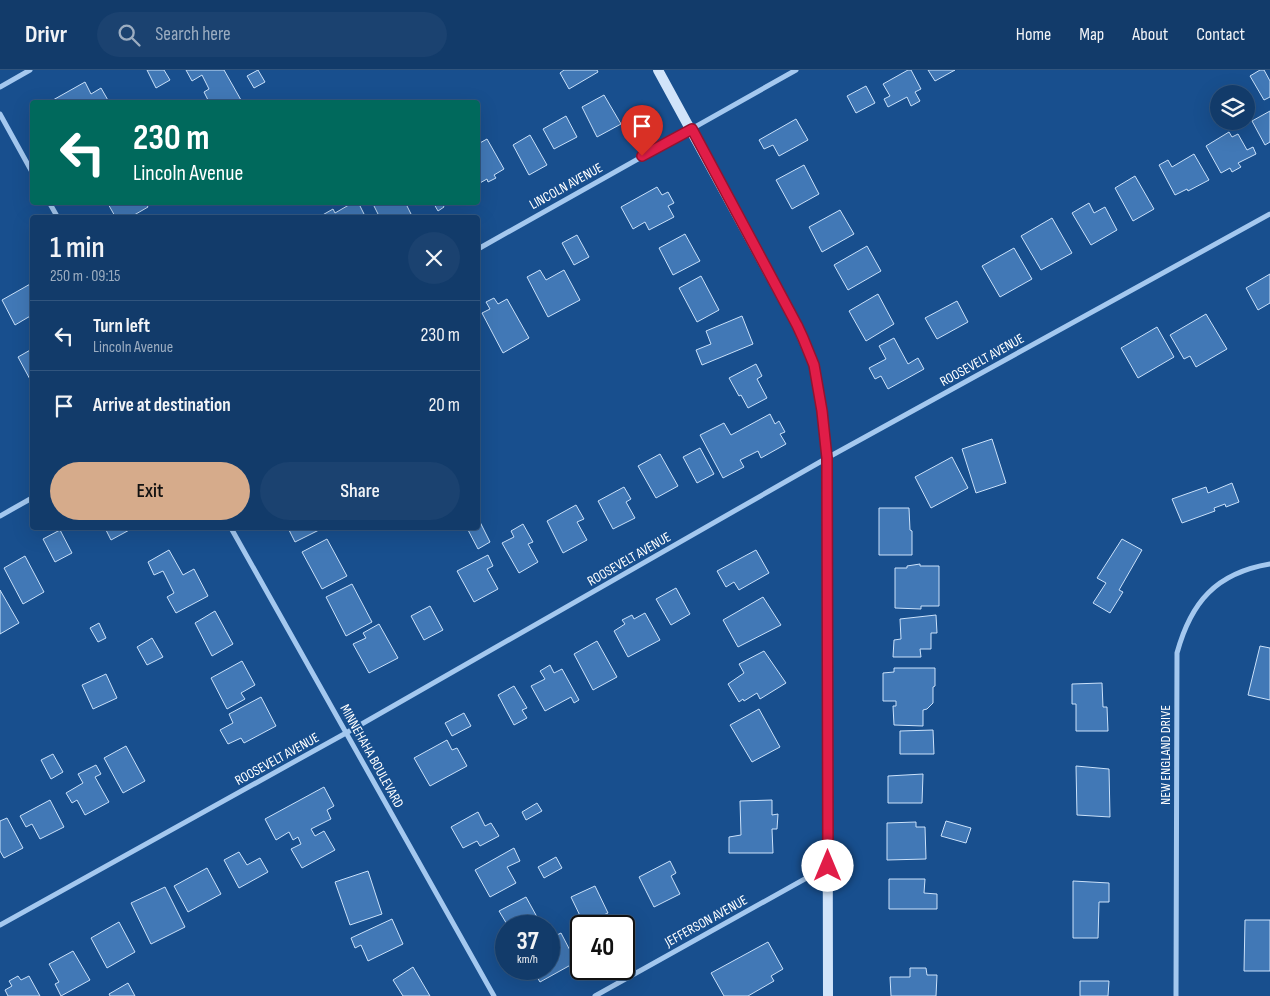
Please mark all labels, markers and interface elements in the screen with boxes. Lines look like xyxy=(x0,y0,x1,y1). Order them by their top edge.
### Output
search box xyxy=(97,12,447,57)
text: Drivr xyxy=(25,20,67,49)
icon: search xyxy=(115,21,143,49)
text: Search here xyxy=(155,23,231,46)
text: Home xyxy=(1016,24,1051,45)
text: Map xyxy=(1079,24,1104,45)
text: About xyxy=(1132,24,1168,45)
text: Contact xyxy=(1196,24,1245,45)
map controls xyxy=(1210,85,1255,130)
button: layers xyxy=(1210,85,1255,130)
pin xyxy=(621,105,663,156)
icon: arrive xyxy=(628,112,656,140)
text: 230 m xyxy=(133,117,209,160)
icon: left xyxy=(50,120,115,185)
street label: LINCOLN AVENUE xyxy=(527,159,606,213)
text: Lincoln Avenue xyxy=(133,160,243,187)
text: 1 min xyxy=(50,230,105,266)
button: close xyxy=(408,232,460,284)
text: 250 m · 09:15 xyxy=(50,267,121,286)
text: Turn left xyxy=(93,315,150,338)
icon: left xyxy=(50,322,78,350)
text: 230 m xyxy=(420,324,460,347)
street label: ROOSEVELT AVENUE xyxy=(937,330,1027,390)
text: Lincoln Avenue xyxy=(93,338,173,357)
icon: arrive xyxy=(50,392,78,420)
text: Arrive at destination xyxy=(93,394,231,417)
text: 20 m xyxy=(428,394,460,417)
button: Exit xyxy=(50,462,250,520)
button: Share xyxy=(260,462,460,520)
street label: ROOSEVELT AVENUE xyxy=(584,528,674,590)
street label: MINNEHAHA BOULEVARD xyxy=(336,701,408,811)
street label: NEW ENGLAND DRIVE xyxy=(1157,705,1174,805)
street label: ROOSEVELT AVENUE xyxy=(232,729,322,789)
position arrow xyxy=(801,839,853,891)
street label: JEFFERSON AVENUE xyxy=(661,891,750,951)
speed limit sign: 40 xyxy=(570,915,635,980)
text: 37 xyxy=(516,926,539,957)
text: km/h xyxy=(517,952,538,967)

